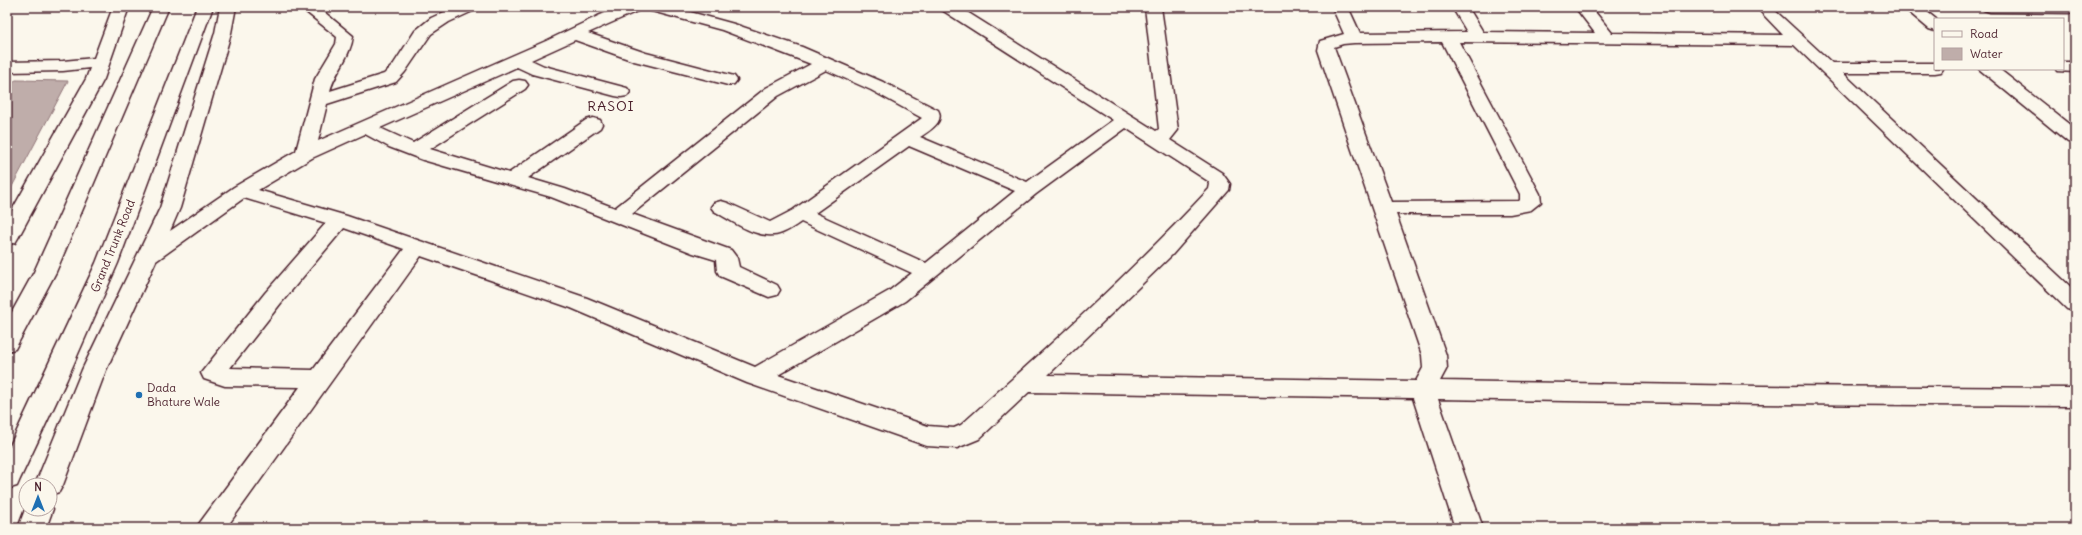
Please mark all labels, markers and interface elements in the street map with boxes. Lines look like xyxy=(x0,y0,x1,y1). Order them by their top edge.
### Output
legend xyxy=(1934,18,2064,70)
text: Road xyxy=(1970,26,1998,41)
text: Water xyxy=(1970,46,2003,61)
district label: RASOI xyxy=(587,97,635,115)
street label: Grand Trunk Road xyxy=(87,197,138,294)
place label: Dada Bhature Wale xyxy=(147,380,220,409)
marker: Dada Bhature Wale xyxy=(134,390,144,400)
north arrow xyxy=(18,477,58,517)
text: N xyxy=(34,480,42,494)

